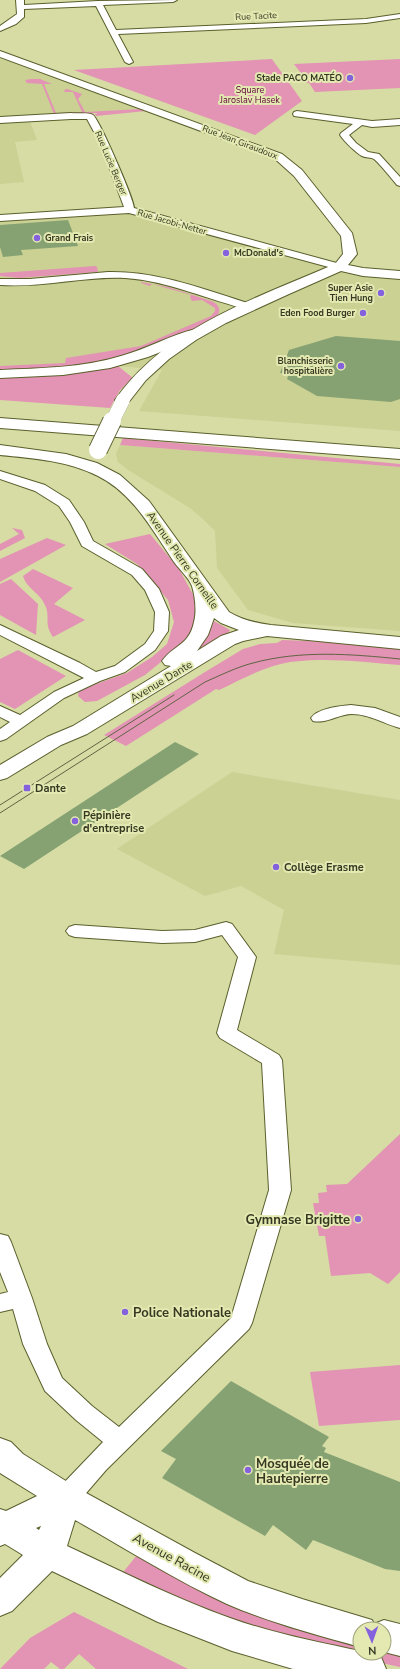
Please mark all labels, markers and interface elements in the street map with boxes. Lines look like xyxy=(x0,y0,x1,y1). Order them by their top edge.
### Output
street label: Rue Tacite xyxy=(235,9,277,23)
place label: Stade PACO MATÉO xyxy=(256,71,342,84)
marker: Stade PACO MATÉO xyxy=(345,73,355,83)
park label: Square Jaroslav Hasek xyxy=(219,84,280,106)
street label: Rue Jean Giraudoux xyxy=(201,122,280,162)
street label: Rue Lucie Berger xyxy=(92,129,130,198)
street label: Rue Jacobi-Netter xyxy=(136,206,209,238)
place label: Grand Frais xyxy=(45,232,94,244)
marker: Grand Frais xyxy=(32,233,42,243)
place label: McDonald's xyxy=(234,247,284,259)
marker: McDonald's xyxy=(221,248,231,258)
place label: Super Asie Tien Hung xyxy=(328,282,373,304)
marker: Super Asie Tien Hung xyxy=(376,288,386,298)
place label: Eden Food Burger xyxy=(280,307,355,319)
marker: Eden Food Burger xyxy=(358,308,368,318)
place label: Blanchisserie hospitalière xyxy=(278,355,333,377)
marker: Blanchisserie hospitalière xyxy=(336,361,346,371)
street label: Avenue Pierre Corneille xyxy=(143,508,222,612)
street label: Avenue Dante xyxy=(127,657,195,706)
place label: Dante xyxy=(35,781,66,796)
marker: Dante xyxy=(22,783,32,793)
place label: Pépinière d'entreprise xyxy=(83,808,144,836)
marker: Pépinière d'entreprise xyxy=(70,816,80,826)
place label: Collège Erasme xyxy=(284,860,364,875)
marker: Collège Erasme xyxy=(271,862,281,872)
place label: Gymnase Brigitte xyxy=(245,1211,350,1229)
marker: Gymnase Brigitte xyxy=(353,1214,363,1224)
place label: Police Nationale xyxy=(133,1304,231,1322)
marker: Police Nationale xyxy=(120,1307,130,1317)
place label: Mosquée de Hautepierre xyxy=(256,1455,329,1488)
marker: Mosquée de Hautepierre xyxy=(243,1465,253,1475)
street label: Avenue Racine xyxy=(129,1529,214,1587)
north arrow xyxy=(352,1621,392,1661)
text: N xyxy=(368,1643,377,1658)

